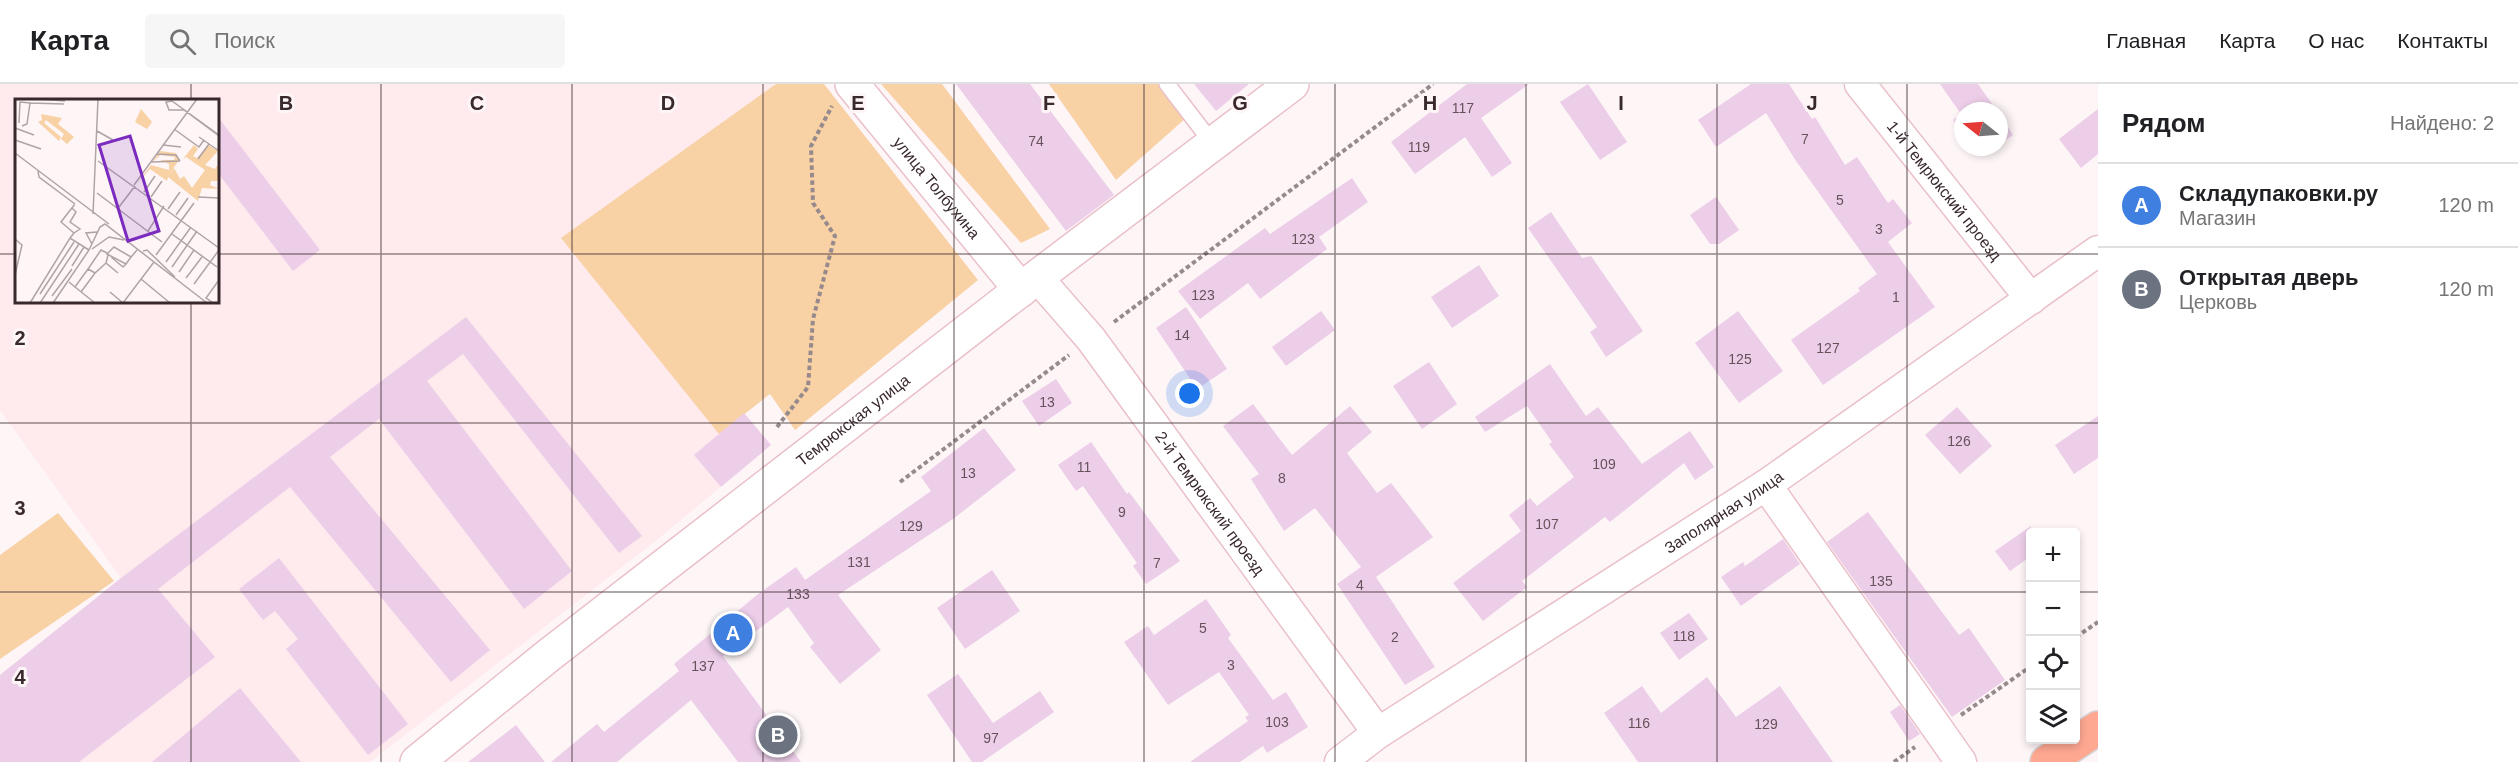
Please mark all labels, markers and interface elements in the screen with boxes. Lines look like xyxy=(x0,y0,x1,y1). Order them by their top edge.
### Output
search box xyxy=(145,14,565,68)
text: Карта xyxy=(30,25,109,56)
icon: search xyxy=(166,25,199,58)
text: Поиск xyxy=(214,28,275,53)
text: Главная xyxy=(2106,29,2186,52)
text: Карта xyxy=(2219,29,2275,52)
text: О нас xyxy=(2308,29,2364,52)
text: Контакты xyxy=(2397,29,2488,52)
text: B xyxy=(279,92,293,114)
text: C xyxy=(470,92,484,114)
text: D xyxy=(661,92,675,114)
text: E xyxy=(851,92,865,114)
text: F xyxy=(1043,92,1055,114)
text: G xyxy=(1232,92,1248,114)
text: H xyxy=(1423,92,1437,114)
text: I xyxy=(1618,92,1624,114)
text: J xyxy=(1806,92,1818,114)
inset map xyxy=(15,99,219,303)
house number: 117 xyxy=(1452,100,1474,116)
north arrow xyxy=(1954,102,2008,156)
text: Рядом xyxy=(2122,108,2205,138)
text: Найдено: 2 xyxy=(2390,112,2494,134)
street label: 1-й Темрюкский проезд xyxy=(1884,118,2005,264)
house number: 7 xyxy=(1801,131,1809,147)
house number: 74 xyxy=(1028,133,1044,149)
street label: улица Толбухина xyxy=(890,134,983,242)
house number: 119 xyxy=(1408,139,1430,155)
text: Складупаковки.ру xyxy=(2179,181,2378,206)
house number: 5 xyxy=(1836,192,1844,208)
text: A xyxy=(2134,194,2149,216)
text: 120 m xyxy=(2438,194,2494,216)
text: Магазин xyxy=(2179,207,2256,229)
house number: 3 xyxy=(1875,221,1883,237)
house number: 123 xyxy=(1291,231,1315,247)
text: Открытая дверь xyxy=(2179,265,2358,290)
text: B xyxy=(2134,278,2149,300)
text: 120 m xyxy=(2438,278,2494,300)
house number: 123 xyxy=(1191,287,1215,303)
house number: 1 xyxy=(1892,289,1900,305)
text: Церковь xyxy=(2179,291,2257,313)
text: 2 xyxy=(14,327,26,349)
house number: 14 xyxy=(1174,327,1190,343)
house number: 127 xyxy=(1816,340,1840,356)
house number: 125 xyxy=(1728,351,1752,367)
street label: Темрюкская улица xyxy=(793,371,913,469)
your location xyxy=(1175,379,1204,408)
house number: 13 xyxy=(1039,394,1055,410)
street label: 2-й Темрюкский проезд xyxy=(1152,428,1268,579)
house number: 126 xyxy=(1947,433,1971,449)
house number: 109 xyxy=(1592,456,1616,472)
house number: 11 xyxy=(1077,459,1091,475)
house number: 13 xyxy=(960,465,976,481)
street label: Заполярная улица xyxy=(1661,468,1786,557)
house number: 8 xyxy=(1278,470,1286,486)
text: 3 xyxy=(14,497,26,519)
house number: 9 xyxy=(1118,504,1126,520)
house number: 107 xyxy=(1535,516,1559,532)
house number: 129 xyxy=(899,518,923,534)
map controls xyxy=(2026,528,2080,744)
button: + xyxy=(2026,528,2080,582)
house number: 131 xyxy=(847,554,871,570)
house number: 7 xyxy=(1153,555,1161,571)
house number: 135 xyxy=(1869,573,1893,589)
house number: 4 xyxy=(1356,577,1364,593)
button: − xyxy=(2026,582,2080,636)
house number: 133 xyxy=(786,586,810,602)
pin: A xyxy=(714,610,752,656)
house number: 5 xyxy=(1199,620,1207,636)
house number: 118 xyxy=(1673,628,1695,644)
house number: 2 xyxy=(1391,629,1399,645)
button: locate xyxy=(2026,636,2080,690)
house number: 3 xyxy=(1227,657,1235,673)
house number: 137 xyxy=(691,658,715,674)
text: 4 xyxy=(14,666,26,688)
button: layers xyxy=(2026,690,2080,744)
pin: B xyxy=(758,712,798,758)
house number: 103 xyxy=(1265,714,1289,730)
house number: 116 xyxy=(1628,715,1650,731)
house number: 129 xyxy=(1754,716,1778,732)
house number: 97 xyxy=(983,730,999,746)

